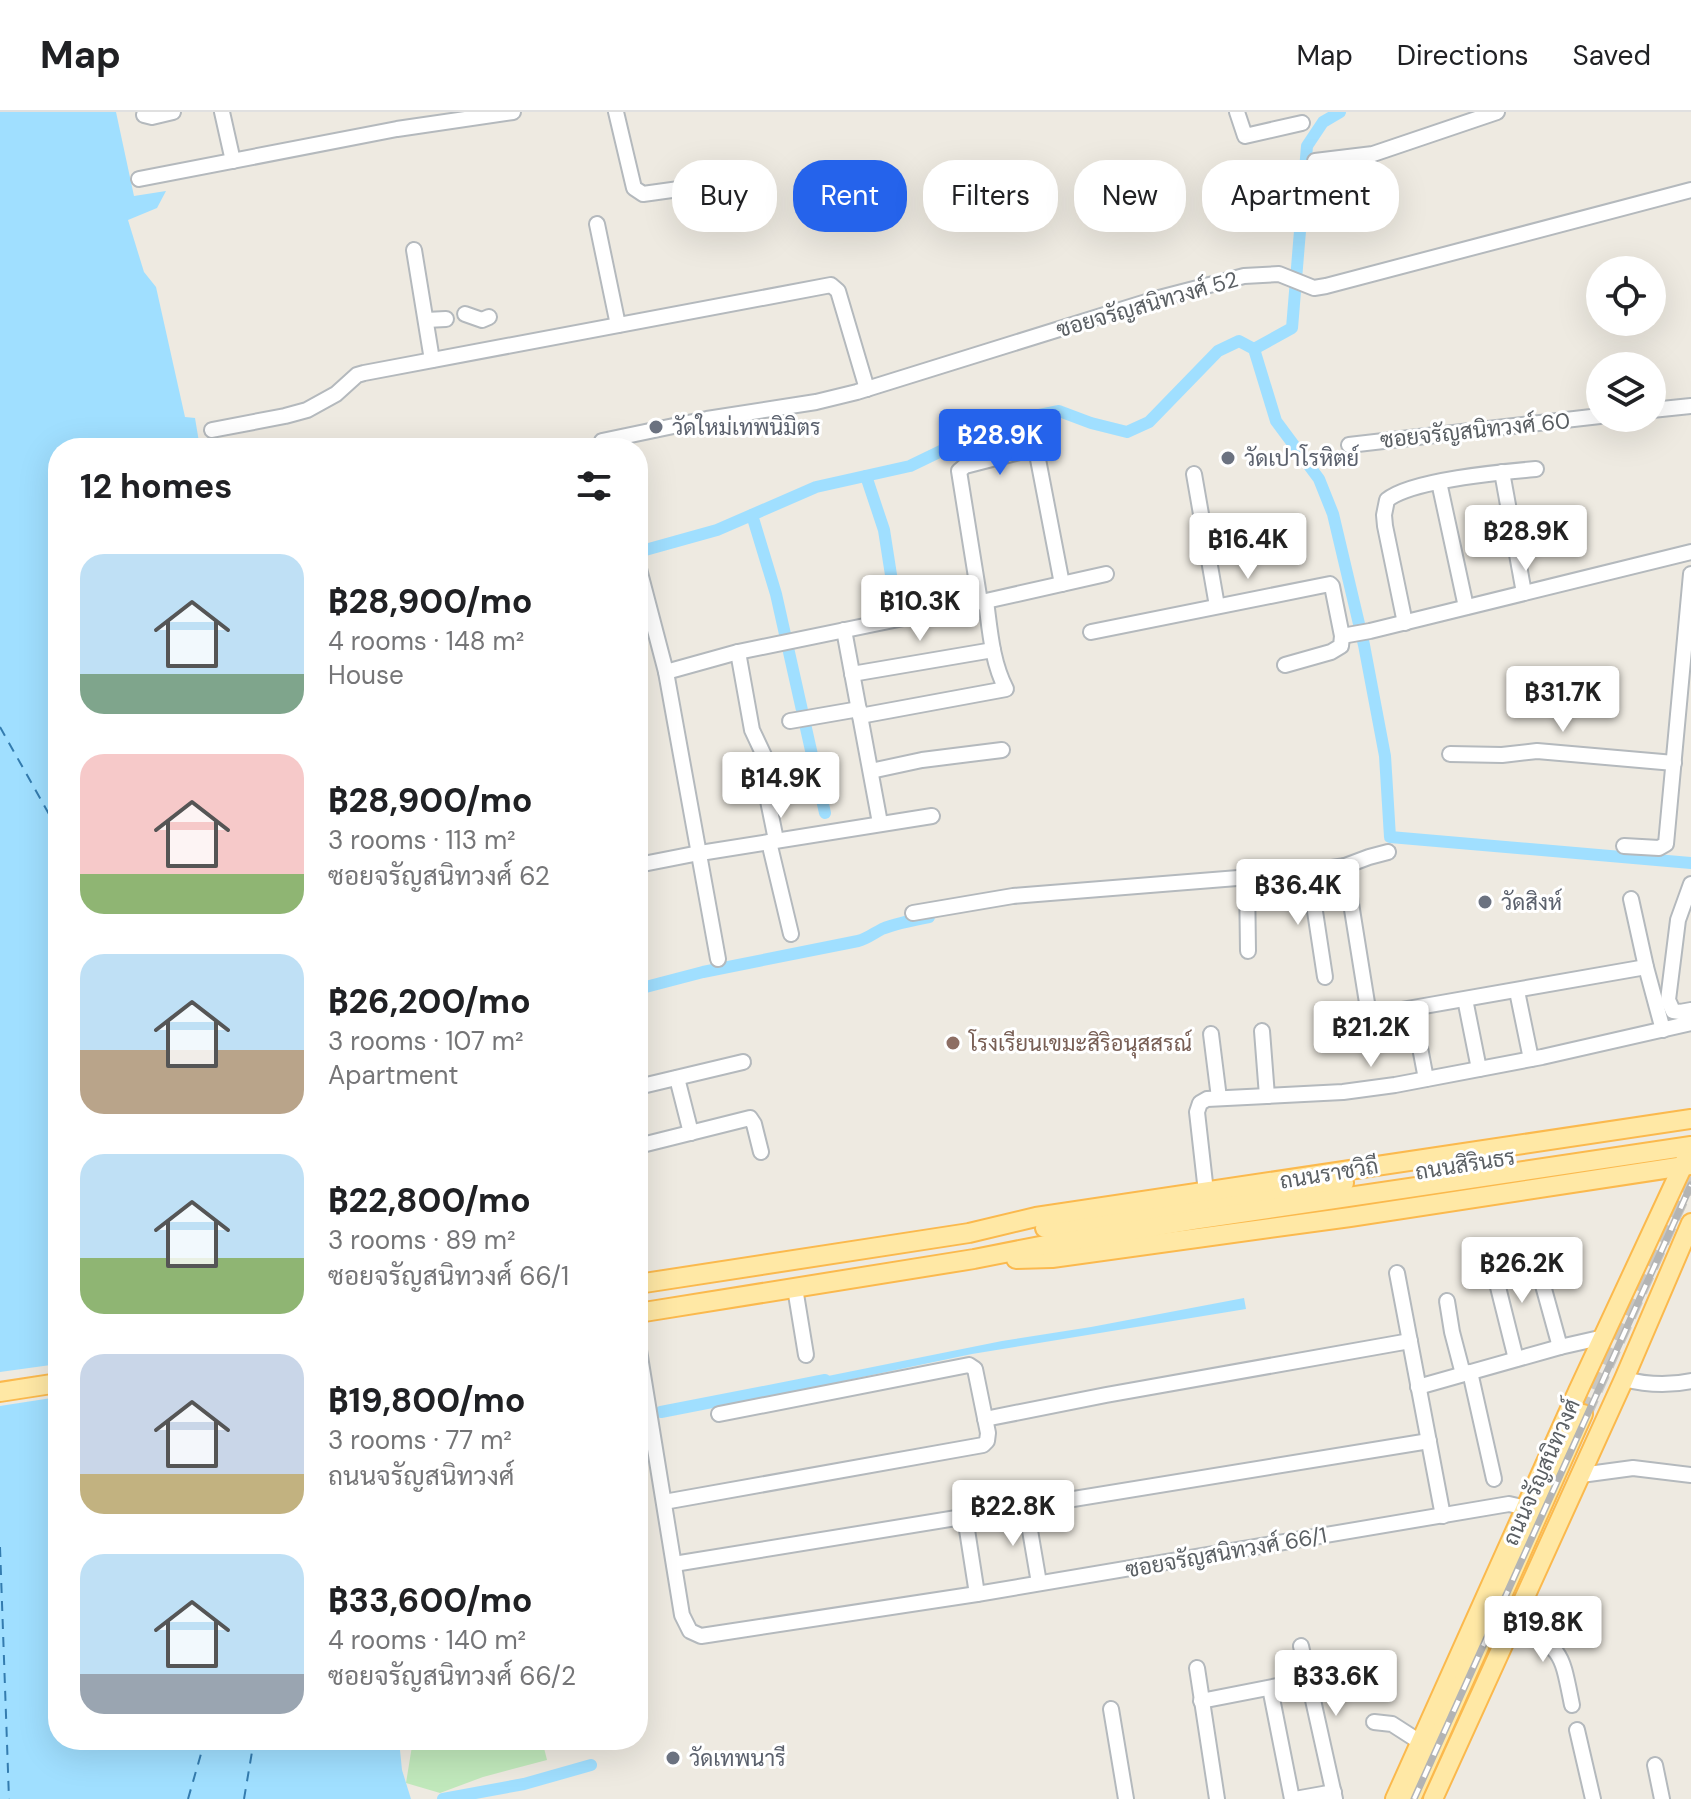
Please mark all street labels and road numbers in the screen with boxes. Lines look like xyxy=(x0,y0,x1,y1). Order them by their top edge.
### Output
street label: ซอยจรัญสนิทวงศ์ 52 xyxy=(1053,265,1241,344)
street label: ซอยจรัญสนิทวงศ์ 60 xyxy=(1379,406,1571,455)
street label: ถนนสิรินธร xyxy=(1413,1142,1517,1187)
street label: ถนนราชวิถี xyxy=(1278,1151,1380,1196)
street label: ถนนจรัญสนิทวงศ์ xyxy=(1496,1394,1587,1550)
street label: ซอยจรัญสนิทวงศ์ 66/1 xyxy=(1123,1520,1329,1584)

